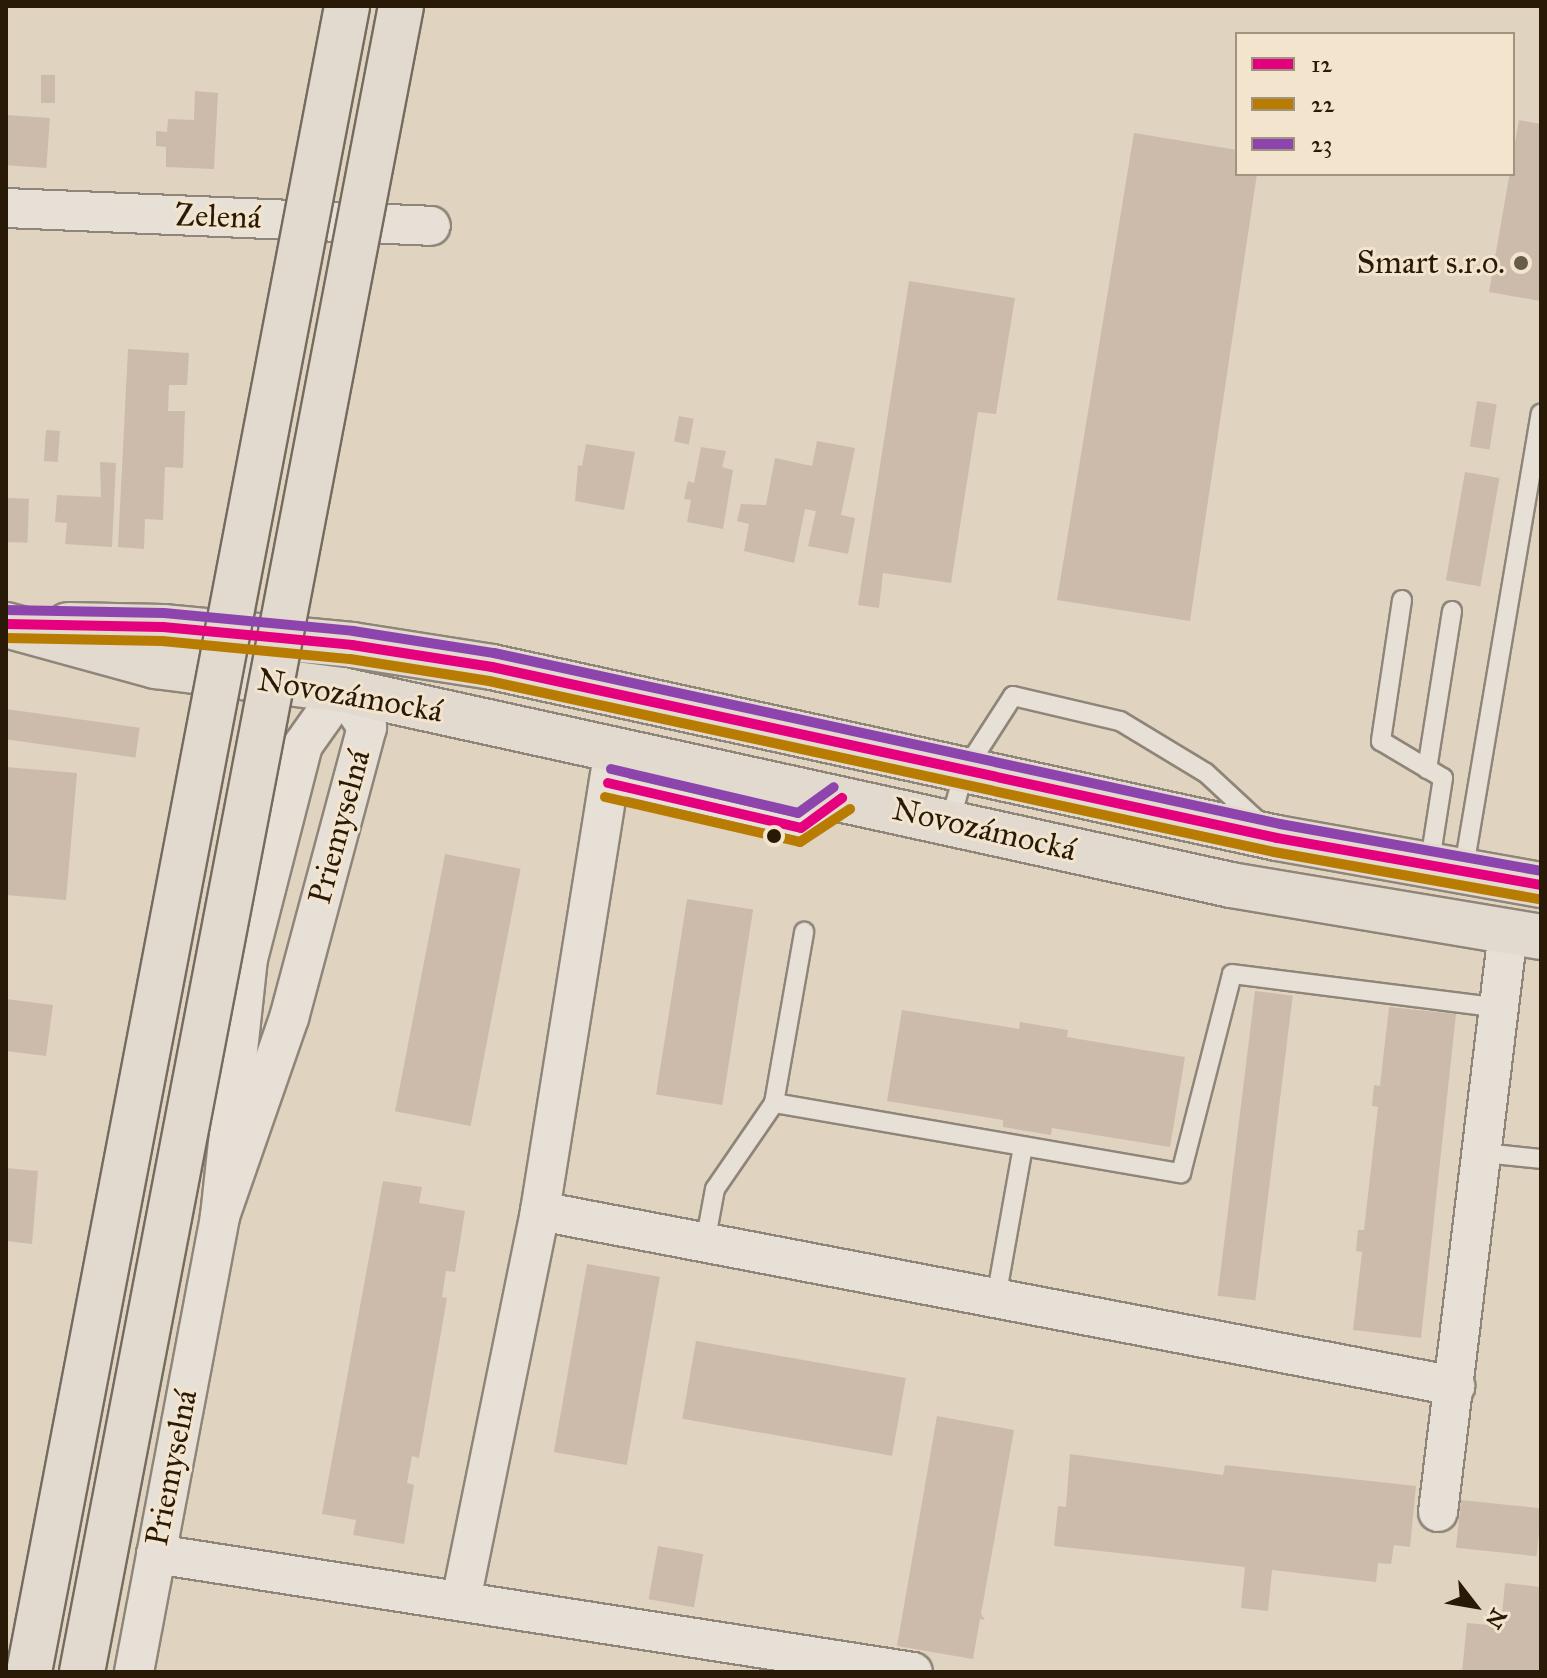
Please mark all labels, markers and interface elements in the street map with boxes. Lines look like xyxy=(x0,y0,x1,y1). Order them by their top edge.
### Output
legend xyxy=(1235,32,1515,176)
text: 12 xyxy=(1311,49,1332,79)
text: 22 xyxy=(1311,89,1335,119)
text: 23 xyxy=(1311,129,1332,159)
street label: Zelená xyxy=(174,196,262,238)
place label: Smart s.r.o. xyxy=(1357,244,1505,282)
marker: Smart s.r.o. xyxy=(1512,254,1530,272)
street label: Novozámocká xyxy=(254,661,446,731)
street label: Priemyselná xyxy=(301,746,379,908)
street label: Novozámocká xyxy=(888,790,1080,870)
unlabelled marker xyxy=(766,828,782,844)
street label: Priemyselná xyxy=(138,1387,206,1549)
north arrow xyxy=(1435,1566,1515,1646)
text: N xyxy=(1480,1604,1512,1634)

